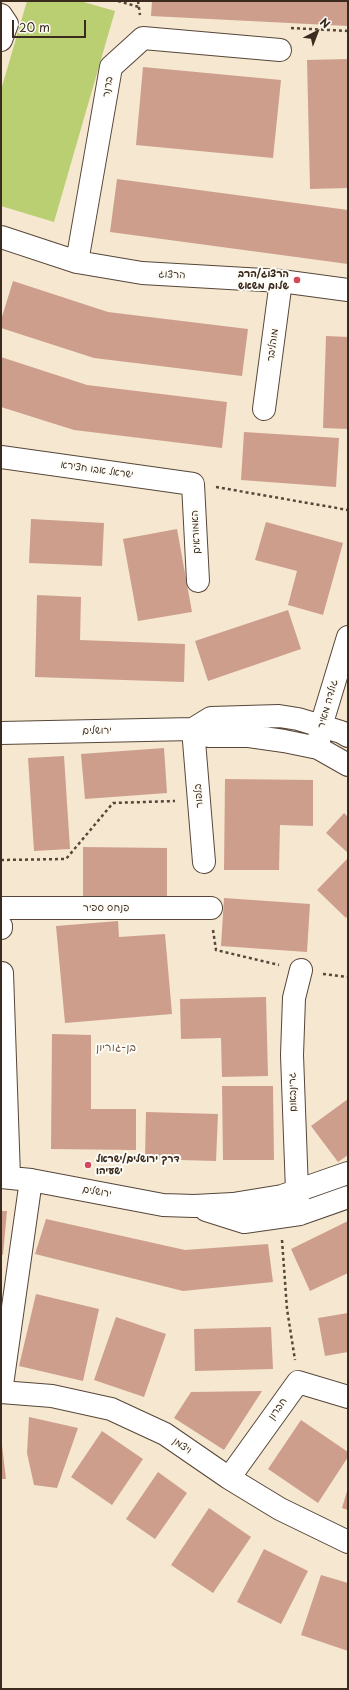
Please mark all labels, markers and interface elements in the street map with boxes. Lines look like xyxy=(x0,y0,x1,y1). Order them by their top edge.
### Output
scale bar xyxy=(14,12,88,38)
north arrow xyxy=(297,12,337,52)
text: N xyxy=(316,13,334,32)
text: 20 m xyxy=(19,18,50,36)
street label: ברנר xyxy=(100,76,116,98)
street label: הרצוג xyxy=(158,268,186,282)
place label: הרצוג/הרב שלום משאש xyxy=(238,268,289,292)
marker: הרצוג/הרב שלום משאש xyxy=(292,275,302,285)
street label: מוהליבר xyxy=(265,328,281,362)
street label: ישראל אבו חצירא xyxy=(60,459,134,481)
street label: האמוראים xyxy=(189,510,203,554)
street label: גולדה מאיר xyxy=(315,678,341,730)
street label: ירושלים xyxy=(82,725,112,737)
street label: בלפור xyxy=(192,783,206,809)
street label: פנחס ספיר xyxy=(83,902,129,914)
district label: בן-גוריון xyxy=(96,1041,136,1055)
street label: גרינבאום xyxy=(286,1072,300,1112)
place label: דרך ירושלים/ישראל ישעיהו xyxy=(96,1153,180,1176)
marker: דרך ירושלים/ישראל ישעיהו xyxy=(83,1160,93,1170)
street label: ירושלים xyxy=(81,1184,113,1200)
street label: חברון xyxy=(266,1396,290,1422)
street label: ויצמן xyxy=(170,1435,194,1457)

